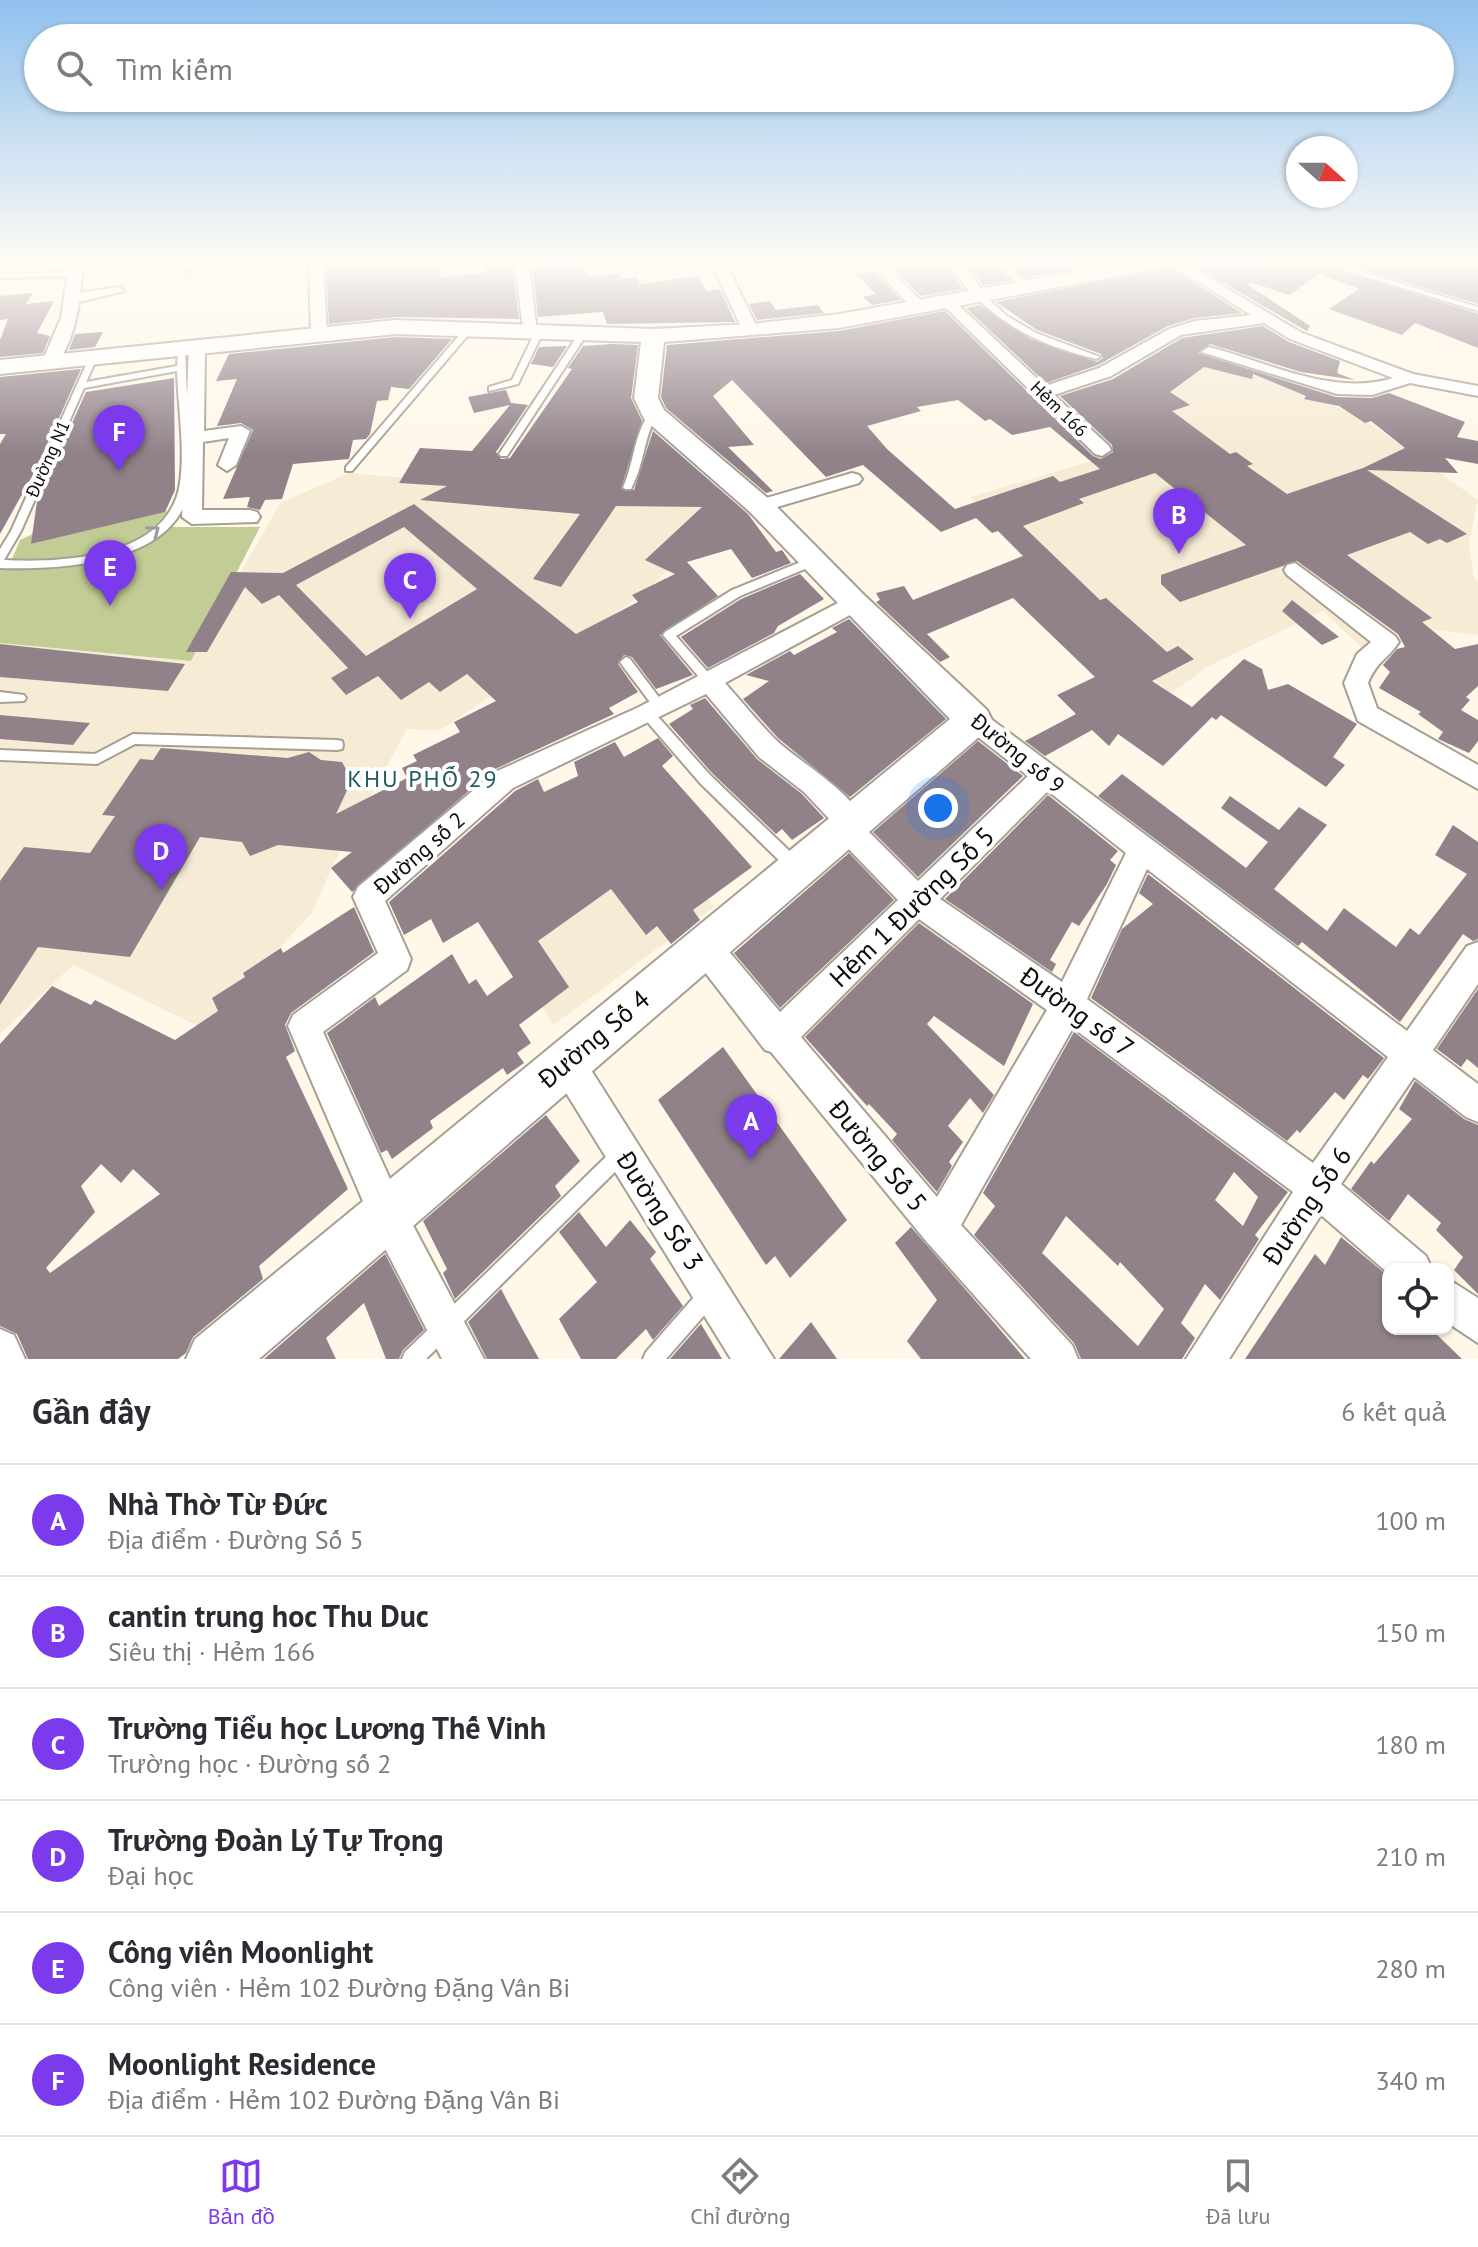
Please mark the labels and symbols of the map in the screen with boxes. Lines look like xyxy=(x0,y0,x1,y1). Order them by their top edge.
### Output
north arrow xyxy=(1286,136,1358,208)
street label: Hẻm 166 xyxy=(1026,376,1093,442)
pin: F xyxy=(93,405,145,471)
street label: Đường N1 xyxy=(20,417,75,502)
pin: B xyxy=(1153,488,1205,554)
one-way arrow xyxy=(146,527,160,541)
pin: E xyxy=(84,540,136,606)
pin: C xyxy=(384,553,436,619)
street label: Đường số 9 xyxy=(965,706,1070,799)
district label: KHU PHỐ 29 xyxy=(347,763,499,794)
your location xyxy=(918,788,958,828)
street label: Đường số 2 xyxy=(367,806,471,901)
street label: Hẻm 1 Đường Số 5 xyxy=(822,820,1001,994)
pin: D xyxy=(135,824,187,890)
street label: Đường số 7 xyxy=(1013,959,1141,1064)
street label: Đường Số 4 xyxy=(530,982,656,1095)
street label: Đường Số 5 xyxy=(822,1092,935,1218)
pin: A xyxy=(725,1094,777,1160)
street label: Đường Số 6 xyxy=(1254,1140,1358,1272)
street label: Đường Số 3 xyxy=(609,1144,711,1277)

